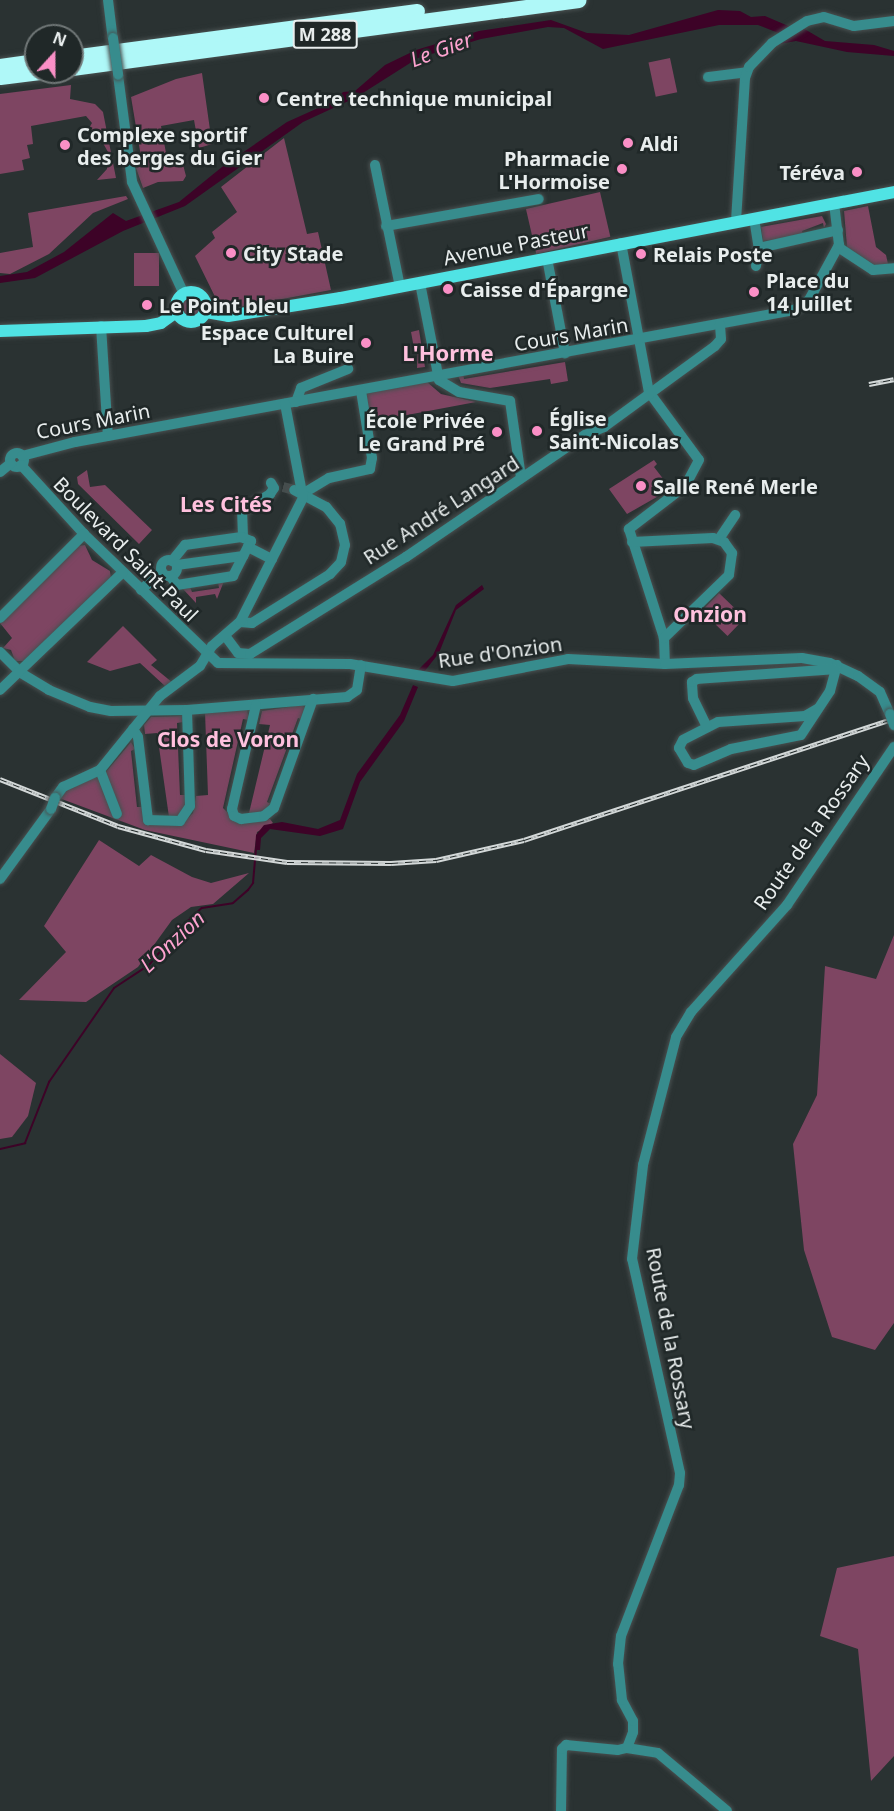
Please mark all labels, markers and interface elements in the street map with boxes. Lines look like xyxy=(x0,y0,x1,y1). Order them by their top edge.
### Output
road number: M 288 xyxy=(292,19,358,49)
north arrow xyxy=(24,24,84,84)
text: N xyxy=(50,26,70,52)
water label: Le Gier xyxy=(406,26,476,72)
place label: Centre technique municipal xyxy=(276,86,552,110)
marker: Centre technique municipal xyxy=(257,91,271,105)
place label: Complexe sportif des berges du Gier xyxy=(77,122,262,169)
place label: Aldi xyxy=(640,131,678,155)
marker: Aldi xyxy=(621,136,635,150)
marker: Complexe sportif des berges du Gier xyxy=(58,138,72,152)
place label: Pharmacie L'Hormoise xyxy=(498,146,610,193)
place label: Téréva xyxy=(779,160,845,184)
marker: Pharmacie L'Hormoise xyxy=(615,162,629,176)
marker: Téréva xyxy=(850,165,864,179)
street label: Avenue Pasteur xyxy=(441,218,591,270)
place label: City Stade xyxy=(243,241,343,265)
place label: Relais Poste xyxy=(653,242,773,266)
marker: City Stade xyxy=(224,246,238,260)
marker: Relais Poste xyxy=(634,247,648,261)
place label: Place du 14 Juillet xyxy=(766,268,852,315)
place label: Caisse d'Épargne xyxy=(460,277,628,301)
marker: Caisse d'Épargne xyxy=(441,282,455,296)
marker: Place du 14 Juillet xyxy=(747,285,761,299)
place label: Le Point bleu xyxy=(159,293,289,317)
marker: Le Point bleu xyxy=(140,298,154,312)
street label: Cours Marin xyxy=(512,312,630,356)
place label: Espace Culturel La Buire xyxy=(201,320,354,367)
marker: Espace Culturel La Buire xyxy=(359,336,373,350)
district label: L'Horme xyxy=(402,340,494,366)
street label: Cours Marin xyxy=(34,398,152,444)
place label: Église Saint-Nicolas xyxy=(549,407,679,454)
place label: École Privée Le Grand Pré xyxy=(358,408,485,455)
marker: Église Saint-Nicolas xyxy=(530,424,544,438)
marker: École Privée Le Grand Pré xyxy=(490,425,504,439)
street label: Rue André Langard xyxy=(359,451,523,569)
street label: Boulevard Saint-Paul xyxy=(49,472,203,626)
place label: Salle René Merle xyxy=(653,474,818,498)
marker: Salle René Merle xyxy=(634,479,648,493)
district label: Les Cités xyxy=(180,491,272,517)
district label: Onzion xyxy=(673,601,747,627)
street label: Rue d'Onzion xyxy=(436,631,564,673)
district label: Clos de Voron xyxy=(157,726,299,752)
street label: Route de la Rossary xyxy=(748,750,874,914)
water label: L'Onzion xyxy=(135,905,209,977)
street label: Route de la Rossary xyxy=(642,1245,700,1431)

